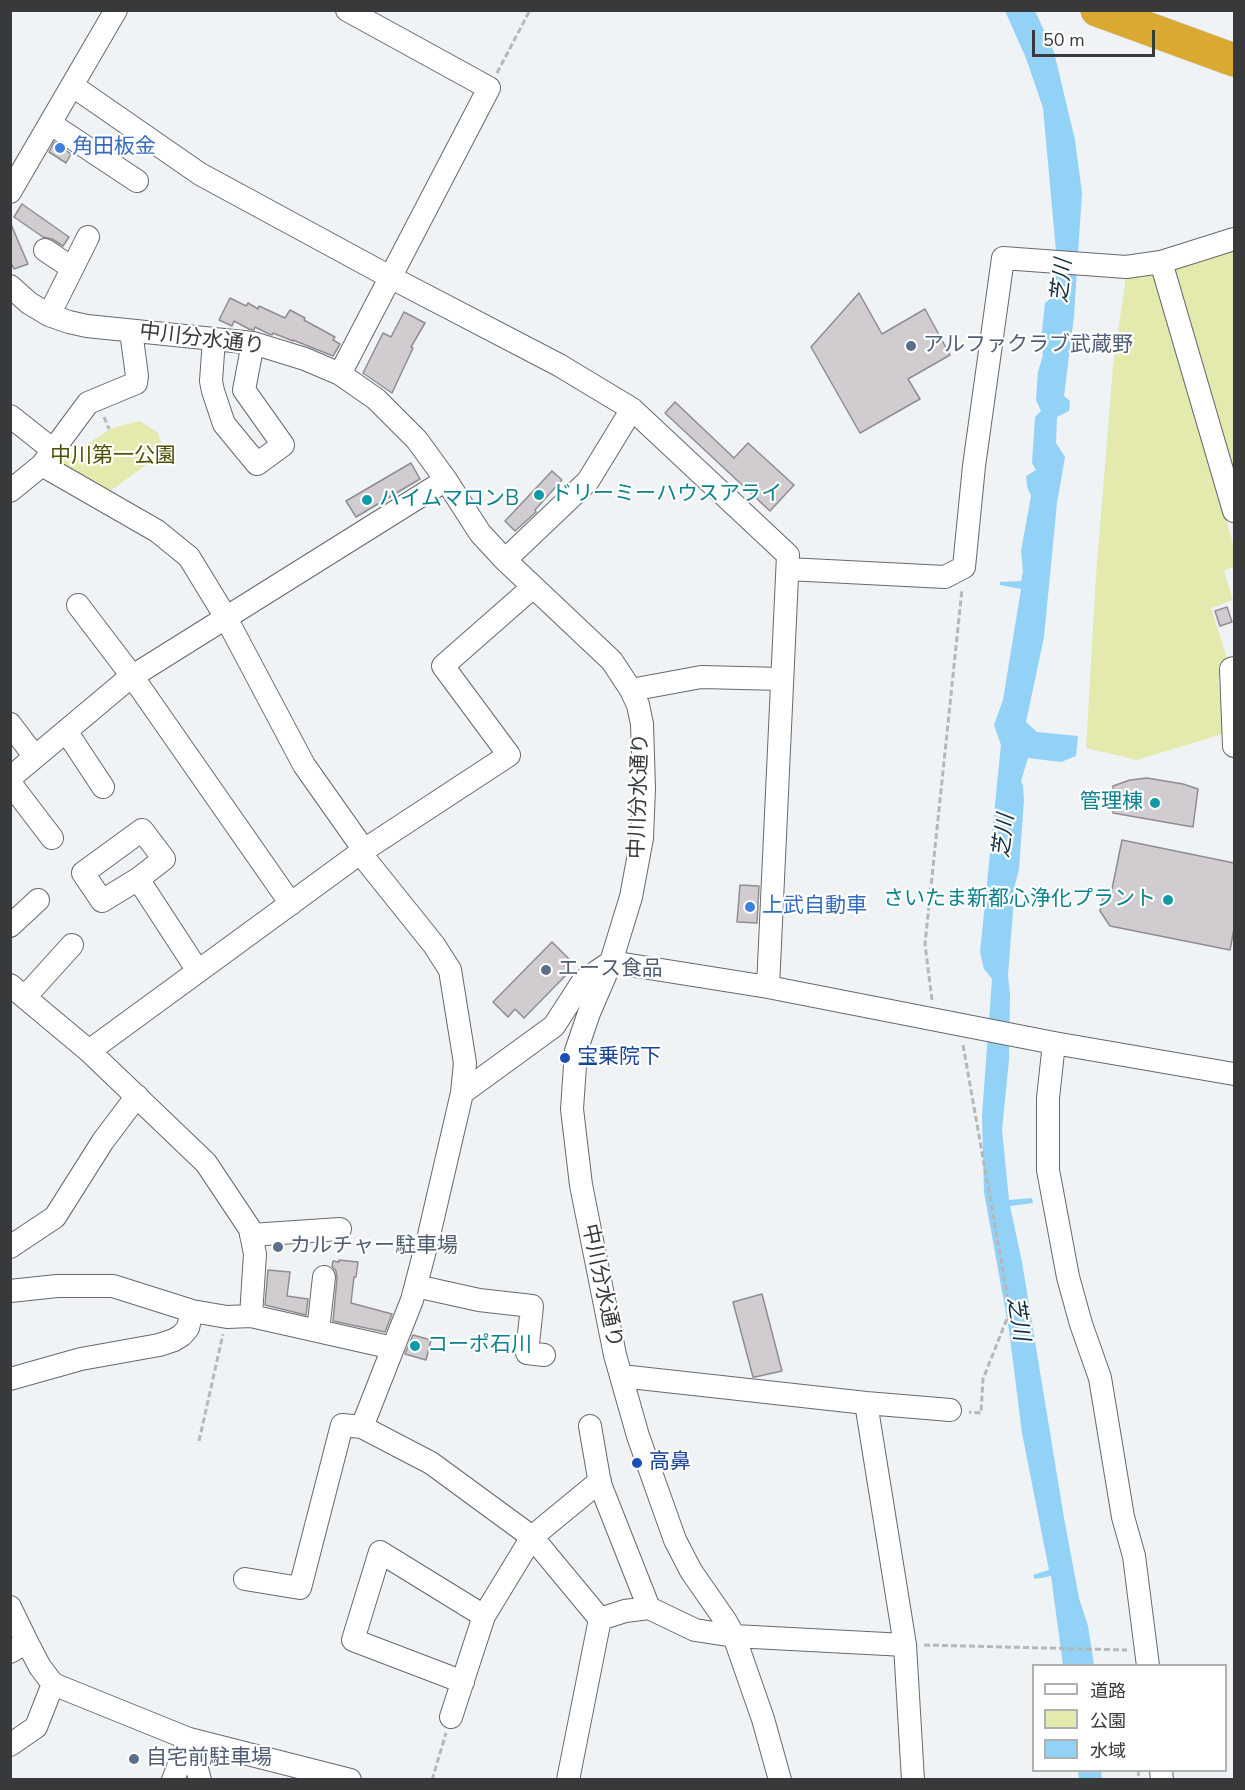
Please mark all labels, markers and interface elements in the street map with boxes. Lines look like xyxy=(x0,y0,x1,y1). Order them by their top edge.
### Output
scale bar xyxy=(1035,18,1158,56)
text: 50 m xyxy=(1043,28,1085,52)
place label: 角田板金 xyxy=(72,135,156,161)
marker: 角田板金 xyxy=(53,141,67,155)
water label: 芝川 xyxy=(1048,258,1078,304)
street label: 中川分水通り xyxy=(138,320,266,360)
place label: アルファクラブ武蔵野 xyxy=(923,333,1133,359)
marker: アルファクラブ武蔵野 xyxy=(904,339,918,353)
park label: 中川第一公園 xyxy=(50,444,176,470)
place label: ドリーミーハウスアライ xyxy=(551,482,782,508)
place label: ハイムマロンB xyxy=(379,487,519,513)
marker: ドリーミーハウスアライ xyxy=(532,488,546,502)
marker: ハイムマロンB xyxy=(360,493,374,507)
street label: 中川分水通り xyxy=(625,733,655,859)
place label: 管理棟 xyxy=(1080,790,1143,816)
marker: 管理棟 xyxy=(1148,796,1162,810)
water label: 芝川 xyxy=(989,813,1021,859)
place label: さいたま新都心浄化プラント xyxy=(883,887,1156,913)
marker: さいたま新都心浄化プラント xyxy=(1161,893,1175,907)
place label: 上武自動車 xyxy=(762,894,867,920)
marker: 上武自動車 xyxy=(743,900,757,914)
place label: エース食品 xyxy=(558,957,663,983)
marker: エース食品 xyxy=(539,963,553,977)
place label: 宝乗院下 xyxy=(577,1045,661,1071)
marker: 宝乗院下 xyxy=(558,1051,572,1065)
street label: 中川分水通り xyxy=(576,1222,626,1350)
place label: カルチャー駐車場 xyxy=(290,1234,458,1260)
marker: カルチャー駐車場 xyxy=(271,1240,285,1254)
water label: 芝川 xyxy=(1001,1295,1033,1343)
place label: コーポ石川 xyxy=(427,1333,532,1359)
marker: コーポ石川 xyxy=(408,1339,422,1353)
place label: 高鼻 xyxy=(649,1450,691,1476)
marker: 高鼻 xyxy=(630,1456,644,1470)
legend xyxy=(1032,1664,1227,1772)
text: 道路 xyxy=(1090,1679,1126,1703)
text: 公園 xyxy=(1090,1709,1126,1733)
text: 水域 xyxy=(1090,1739,1126,1763)
place label: 自宅前駐車場 xyxy=(146,1746,272,1772)
marker: 自宅前駐車場 xyxy=(127,1752,141,1766)

